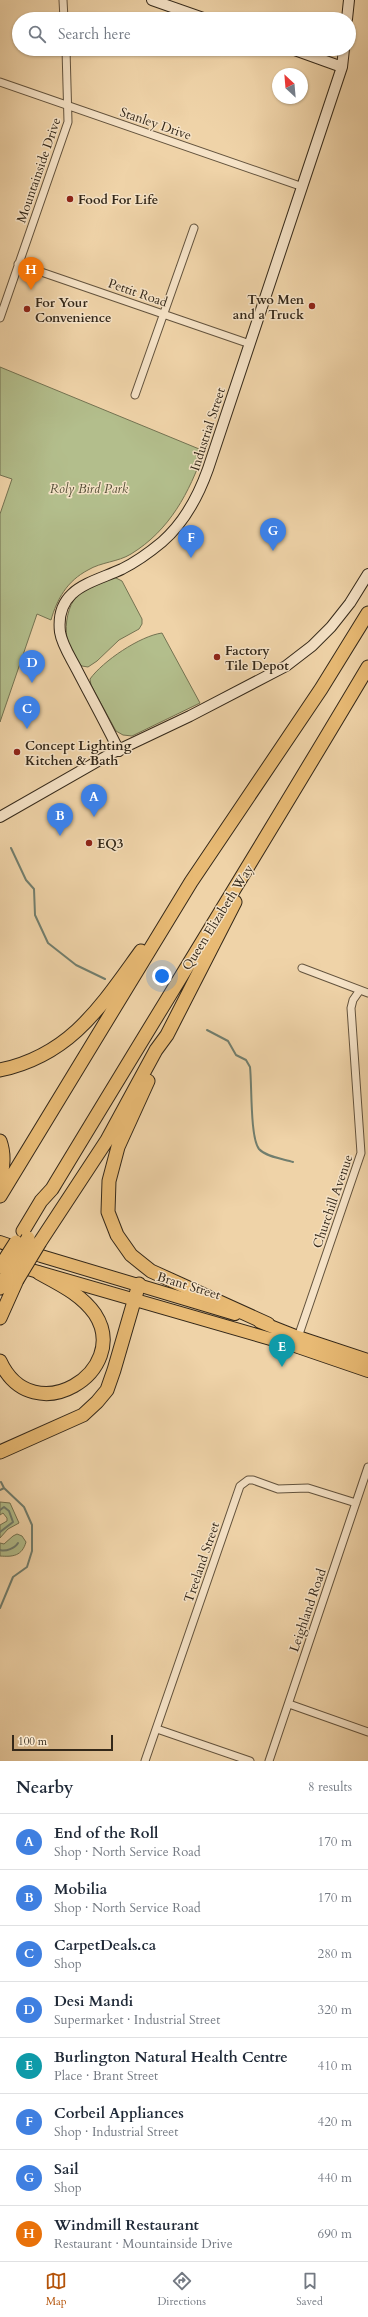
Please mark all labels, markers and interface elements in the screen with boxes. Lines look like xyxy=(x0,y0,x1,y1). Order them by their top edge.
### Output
search box xyxy=(12,12,356,56)
icon: search xyxy=(26,23,48,45)
text: Search here xyxy=(58,24,131,44)
north arrow xyxy=(272,68,308,104)
street label: Stanley Drive xyxy=(117,103,194,145)
street label: Mountainside Drive xyxy=(12,115,65,225)
place label: Food For Life xyxy=(78,191,158,209)
marker: Food For Life xyxy=(65,194,75,204)
pin: H xyxy=(18,257,44,290)
street label: Pettit Road xyxy=(106,274,170,312)
place label: Two Men and a Truck xyxy=(233,291,305,324)
place label: For Your Convenience xyxy=(35,294,112,327)
marker: Two Men and a Truck xyxy=(307,301,317,311)
marker: For Your Convenience xyxy=(22,304,32,314)
street label: Industrial Street xyxy=(186,385,230,473)
park label: Roly Bird Park xyxy=(50,480,129,498)
pin: G xyxy=(260,518,286,551)
pin: F xyxy=(178,525,204,558)
place label: Factory Tile Depot xyxy=(225,642,289,675)
pin: D xyxy=(19,650,45,683)
marker: Factory Tile Depot xyxy=(212,652,222,662)
pin: C xyxy=(14,696,40,729)
place label: Concept Lighting Kitchen & Bath xyxy=(25,737,132,770)
marker: Concept Lighting Kitchen & Bath xyxy=(12,747,22,757)
pin: A xyxy=(81,784,107,817)
pin: B xyxy=(47,803,73,836)
place label: EQ3 xyxy=(97,835,124,853)
marker: EQ3 xyxy=(84,838,94,848)
street label: Queen Elizabeth Way xyxy=(178,861,258,974)
your location xyxy=(152,966,172,986)
street label: Churchill Avenue xyxy=(308,1152,357,1251)
street label: Brant Street xyxy=(155,1268,223,1304)
pin: E xyxy=(269,1334,295,1367)
street label: Treeland Street xyxy=(180,1520,224,1605)
street label: Leighland Road xyxy=(285,1566,331,1654)
scale bar xyxy=(12,1733,113,1752)
text: 100 m xyxy=(18,1734,47,1749)
text: Nearby xyxy=(16,1776,73,1799)
text: 8 results xyxy=(308,1778,352,1796)
text: End of the Roll xyxy=(54,1823,158,1843)
text: A xyxy=(24,1833,34,1851)
text: 170 m xyxy=(318,1833,352,1851)
text: Shop · North Service Road xyxy=(54,1843,201,1861)
text: Mobilia xyxy=(54,1879,107,1899)
text: B xyxy=(24,1889,34,1907)
text: 170 m xyxy=(318,1889,352,1907)
text: Shop · North Service Road xyxy=(54,1899,201,1917)
text: CarpetDeals.ca xyxy=(54,1935,156,1955)
text: C xyxy=(24,1945,34,1963)
text: 280 m xyxy=(318,1945,352,1963)
text: Shop xyxy=(54,1955,82,1973)
text: Desi Mandi xyxy=(54,1991,133,2011)
text: D xyxy=(23,2001,35,2019)
text: 320 m xyxy=(318,2001,352,2019)
text: Supermarket · Industrial Street xyxy=(54,2011,220,2029)
text: Burlington Natural Health Centre xyxy=(54,2047,288,2067)
text: E xyxy=(25,2057,33,2075)
text: 410 m xyxy=(318,2057,352,2075)
text: Place · Brant Street xyxy=(54,2067,158,2085)
text: Corbeil Appliances xyxy=(54,2103,184,2123)
text: F xyxy=(25,2113,33,2131)
text: 420 m xyxy=(318,2113,352,2131)
text: Shop · Industrial Street xyxy=(54,2123,178,2141)
text: Sail xyxy=(54,2159,79,2179)
text: G xyxy=(24,2169,34,2187)
text: 440 m xyxy=(318,2169,352,2187)
text: Shop xyxy=(54,2179,82,2197)
text: Windmill Restaurant xyxy=(54,2215,199,2235)
text: H xyxy=(23,2225,35,2243)
text: 690 m xyxy=(318,2225,352,2243)
text: Restaurant · Mountainside Drive xyxy=(54,2235,233,2253)
tab: Map xyxy=(45,2270,67,2309)
tab: Directions xyxy=(157,2270,206,2309)
tab: Saved xyxy=(296,2270,323,2309)

